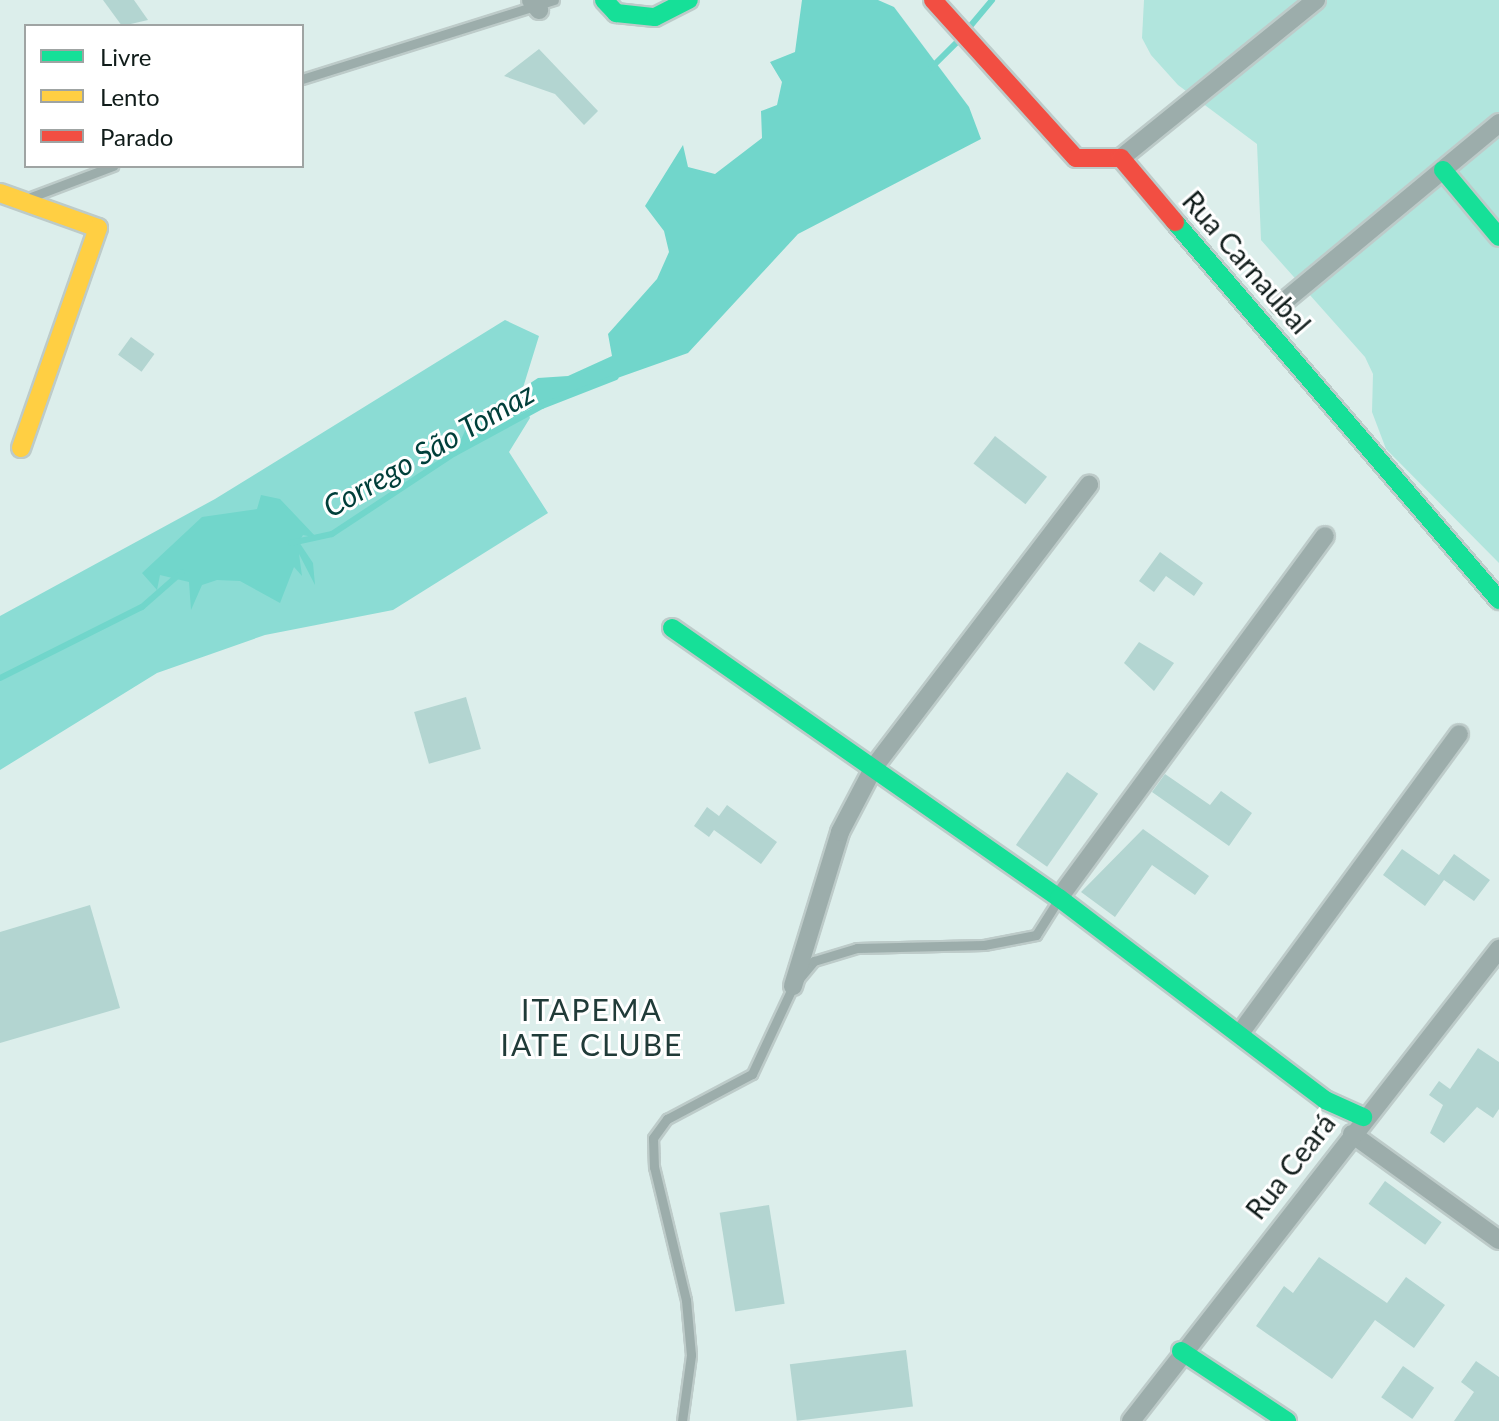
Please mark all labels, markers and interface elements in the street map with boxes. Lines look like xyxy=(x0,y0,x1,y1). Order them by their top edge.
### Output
legend xyxy=(24,24,304,168)
text: Livre xyxy=(100,42,151,71)
text: Lento xyxy=(100,82,160,111)
text: Parado xyxy=(100,122,173,151)
street label: Rua Carnaubal xyxy=(1176,184,1318,340)
water label: Corrego São Tomaz xyxy=(316,374,540,524)
district label: ITAPEMA IATE CLUBE xyxy=(501,991,683,1062)
street label: Rua Ceará xyxy=(1238,1107,1342,1225)

